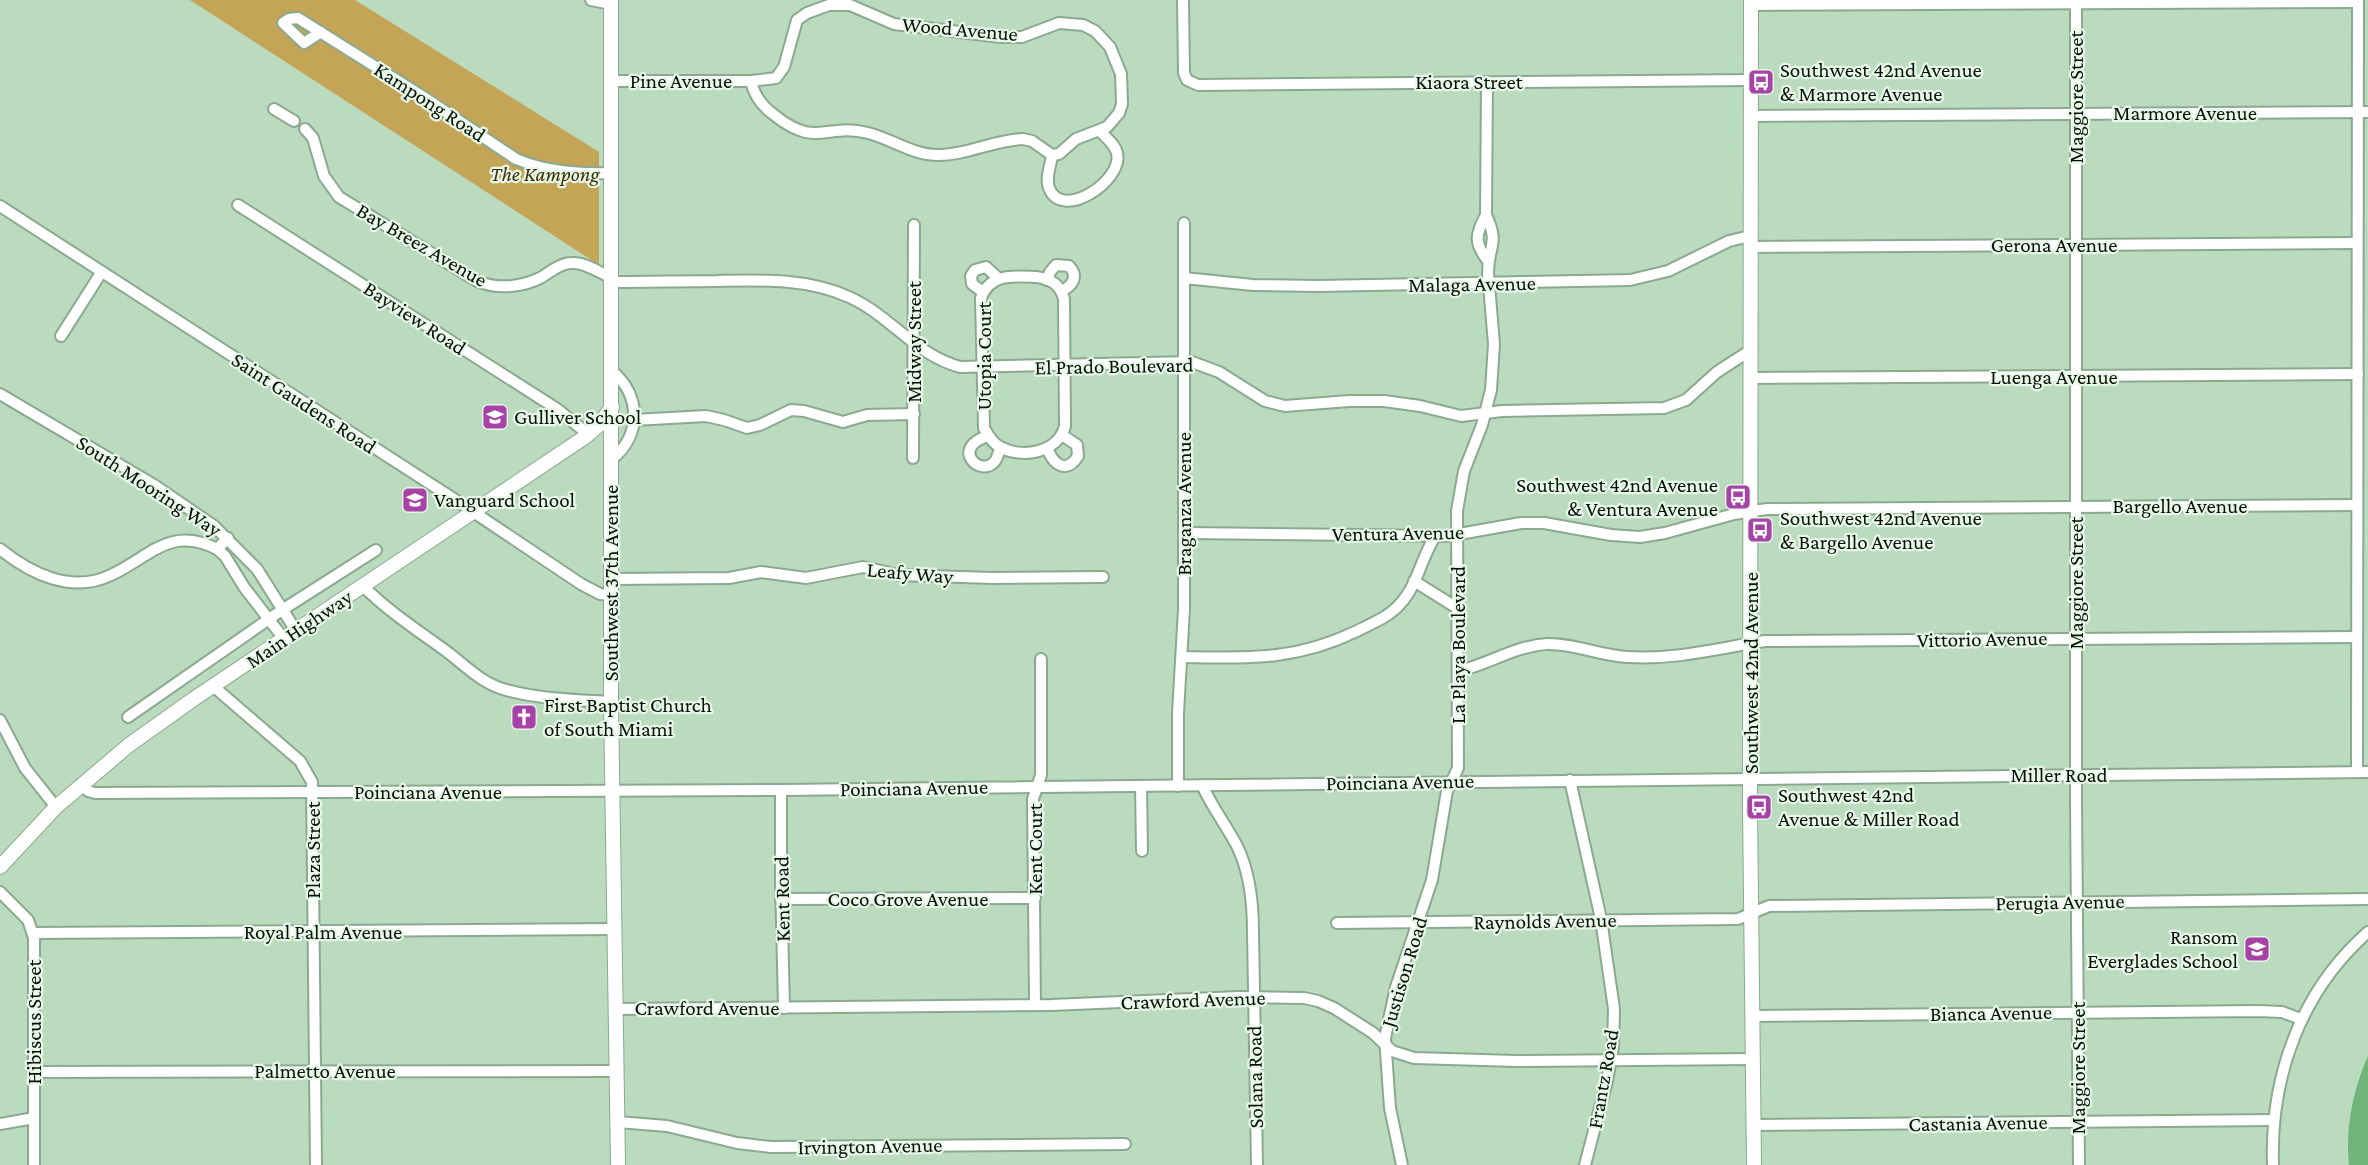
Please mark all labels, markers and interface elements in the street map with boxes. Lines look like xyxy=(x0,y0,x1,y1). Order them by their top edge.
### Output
street label: Wood Avenue xyxy=(901,12,1019,46)
street label: Maggiore Street xyxy=(2064,30,2088,163)
street label: Kampong Road xyxy=(370,57,490,147)
place label: Southwest 42nd Avenue & Marmore Avenue xyxy=(1780,58,1982,106)
bus stop icon: Southwest 42nd Avenue & Marmore Avenue xyxy=(1746,67,1776,97)
street label: Pine Avenue xyxy=(630,69,732,93)
street label: Kiaora Street xyxy=(1415,70,1524,94)
street label: Marmore Avenue xyxy=(2113,101,2257,125)
park label: The Kampong xyxy=(490,162,600,186)
street label: Bay Breez Avenue xyxy=(353,198,491,292)
street label: Gerona Avenue xyxy=(1991,233,2117,257)
street label: Malaga Avenue xyxy=(1408,271,1536,297)
street label: Bayview Road xyxy=(359,276,471,360)
street label: Midway Street xyxy=(902,280,926,403)
street label: Utopia Court xyxy=(972,300,996,411)
street label: Saint Gaudens Road xyxy=(227,347,381,459)
street label: El Prado Boulevard xyxy=(1034,353,1194,379)
street label: Luenga Avenue xyxy=(1990,365,2118,389)
school or university icon: Gulliver School xyxy=(480,402,510,432)
place label: Gulliver School xyxy=(514,405,641,429)
street label: South Mooring Way xyxy=(72,430,226,542)
street label: Braganza Avenue xyxy=(1172,432,1196,576)
place label: Southwest 42nd Avenue & Ventura Avenue xyxy=(1516,473,1718,521)
bus stop icon: Southwest 42nd Avenue & Ventura Avenue xyxy=(1723,482,1753,512)
school or university icon: Vanguard School xyxy=(400,485,430,515)
street label: Southwest 37th Avenue xyxy=(599,485,623,681)
place label: Vanguard School xyxy=(434,488,575,512)
street label: Bargello Avenue xyxy=(2113,494,2247,518)
place label: Southwest 42nd Avenue & Bargello Avenue xyxy=(1780,506,1982,554)
bus stop icon: Southwest 42nd Avenue & Bargello Avenue xyxy=(1745,515,1775,545)
street label: Maggiore Street xyxy=(2064,516,2088,649)
street label: Ventura Avenue xyxy=(1332,520,1464,546)
street label: Leafy Way xyxy=(866,557,954,589)
street label: La Playa Boulevard xyxy=(1446,566,1470,724)
street label: Southwest 42nd Avenue xyxy=(1739,572,1763,774)
street label: Main Highway xyxy=(241,584,357,673)
street label: Vittorio Avenue xyxy=(1917,626,2047,652)
place label: First Baptist Church of South Miami xyxy=(544,693,712,741)
church icon: First Baptist Church of South Miami xyxy=(509,702,539,732)
street label: Miller Road xyxy=(2010,763,2108,787)
street label: Poinciana Avenue xyxy=(1326,769,1474,795)
street label: Poinciana Avenue xyxy=(840,775,988,801)
street label: Poinciana Avenue xyxy=(354,780,502,804)
place label: Southwest 42nd Avenue & Miller Road xyxy=(1778,783,1960,831)
bus stop icon: Southwest 42nd Avenue & Miller Road xyxy=(1744,792,1774,822)
street label: Plaza Street xyxy=(301,800,325,899)
street label: Kent Court xyxy=(1023,802,1047,895)
street label: Kent Road xyxy=(769,856,795,942)
street label: Coco Grove Avenue xyxy=(828,887,988,911)
street label: Perugia Avenue xyxy=(1995,889,2125,915)
street label: Raynolds Avenue xyxy=(1473,908,1617,934)
street label: Justison Road xyxy=(1375,914,1432,1032)
street label: Royal Palm Avenue xyxy=(244,920,402,944)
place label: Ransom Everglades School xyxy=(2087,925,2238,973)
school or university icon: Ransom Everglades School xyxy=(2242,934,2272,964)
street label: Hibiscus Street xyxy=(22,958,46,1085)
street label: Crawford Avenue xyxy=(1120,985,1266,1015)
street label: Crawford Avenue xyxy=(634,996,780,1020)
street label: Bianca Avenue xyxy=(1930,1000,2052,1026)
street label: Maggiore Street xyxy=(2066,1001,2090,1134)
street label: Solana Road xyxy=(1242,1025,1268,1129)
street label: Frantz Road xyxy=(1582,1027,1624,1131)
street label: Palmetto Avenue xyxy=(254,1059,396,1083)
street label: Castania Avenue xyxy=(1908,1110,2048,1136)
street label: Irvington Avenue xyxy=(797,1133,943,1159)

